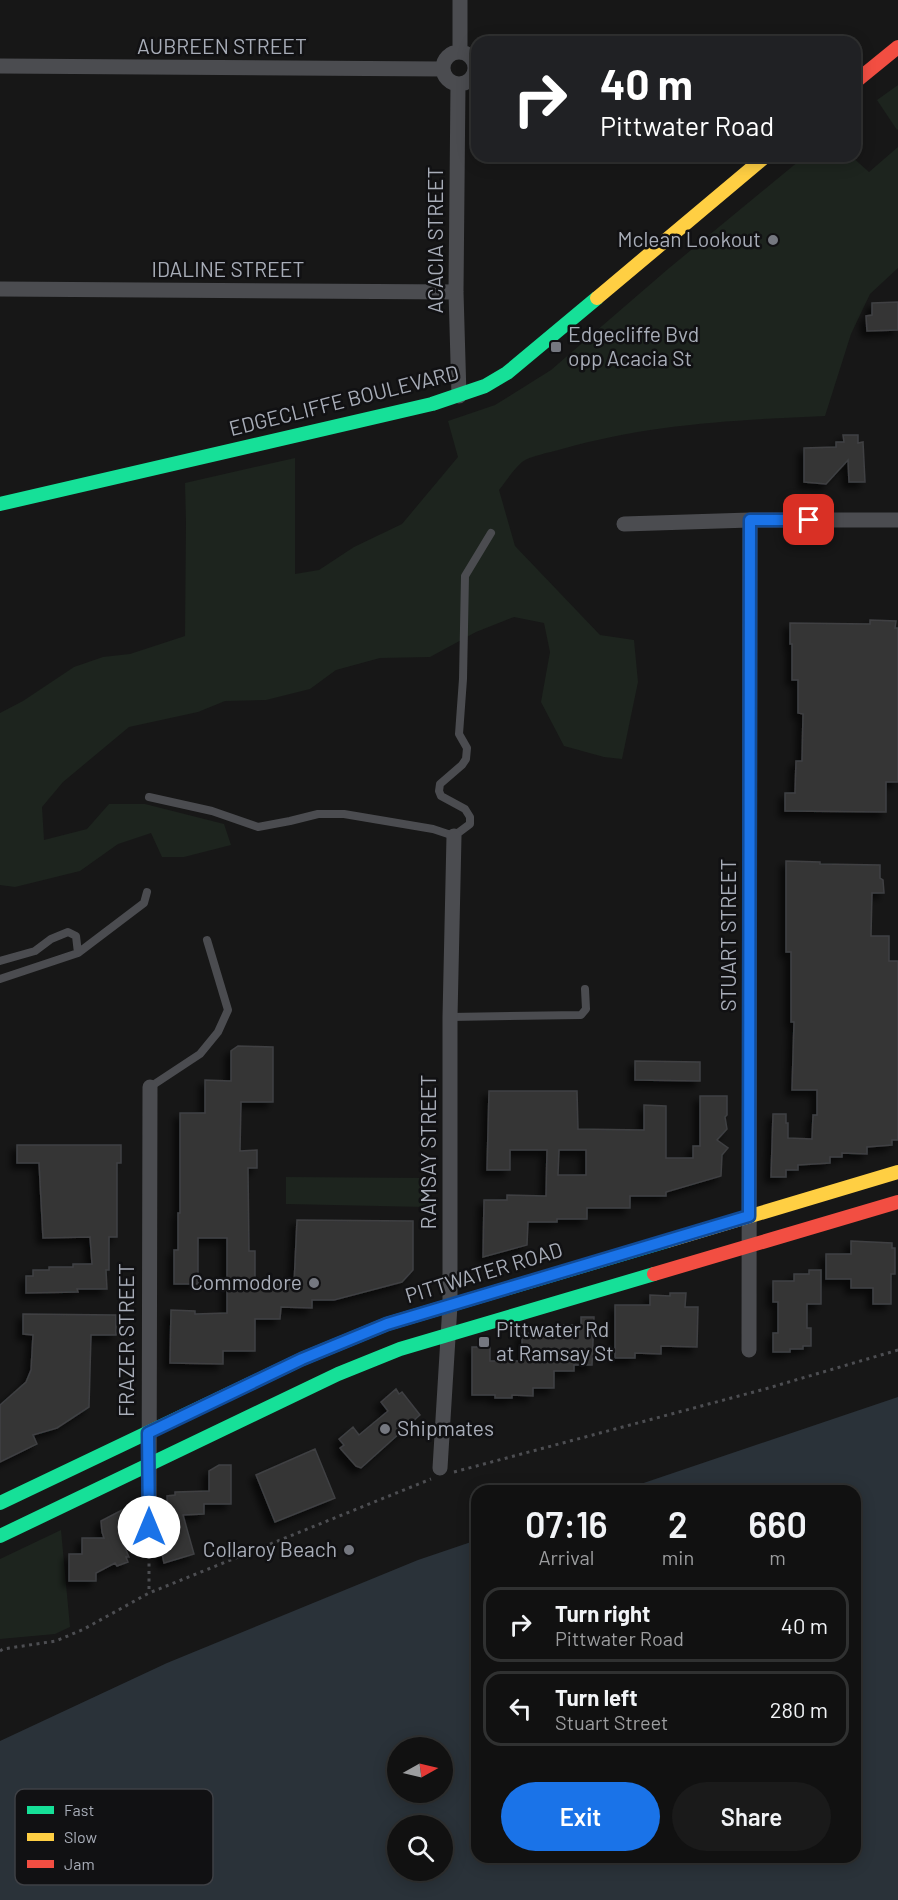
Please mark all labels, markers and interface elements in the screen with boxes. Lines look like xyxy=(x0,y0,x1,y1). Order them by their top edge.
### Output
street label: AUBREEN STREET xyxy=(137,33,307,58)
text: 40 m xyxy=(600,58,693,108)
icon: right xyxy=(501,60,579,138)
text: Pittwater Road xyxy=(600,109,774,141)
street label: ACACIA STREET xyxy=(422,167,447,313)
place label: Mclean Lookout xyxy=(618,226,761,251)
marker: Mclean Lookout xyxy=(766,233,780,247)
street label: IDALINE STREET xyxy=(152,256,304,281)
place label: Edgecliffe Bvd opp Acacia St xyxy=(568,321,699,370)
marker: Edgecliffe Bvd opp Acacia St xyxy=(549,340,563,354)
street label: EDGECLIFFE BOULEVARD xyxy=(226,359,461,440)
pin xyxy=(783,494,834,545)
icon: arrive xyxy=(792,503,825,536)
street label: STUART STREET xyxy=(715,858,740,1011)
street label: RAMSAY STREET xyxy=(415,1074,440,1229)
street label: PITTWATER ROAD xyxy=(402,1236,565,1307)
street label: FRAZER STREET xyxy=(113,1263,138,1417)
place label: Commodore xyxy=(190,1269,302,1294)
marker: Commodore xyxy=(307,1276,321,1290)
place label: Pittwater Rd at Ramsay St xyxy=(496,1316,614,1365)
marker: Pittwater Rd at Ramsay St xyxy=(477,1335,491,1349)
place label: Shipmates xyxy=(397,1415,494,1440)
marker: Shipmates xyxy=(378,1422,392,1436)
position arrow xyxy=(117,1495,181,1559)
text: 07:16 xyxy=(525,1502,608,1545)
text: 2 xyxy=(668,1502,688,1545)
text: 660 xyxy=(748,1502,807,1545)
place label: Collaroy Beach xyxy=(203,1536,337,1561)
marker: Collaroy Beach xyxy=(342,1543,356,1557)
text: Arrival xyxy=(538,1545,594,1569)
text: min xyxy=(662,1545,694,1569)
text: m xyxy=(769,1545,786,1569)
text: Turn right xyxy=(555,1600,650,1626)
icon: right xyxy=(504,1608,537,1641)
text: 40 m xyxy=(781,1612,828,1638)
text: Pittwater Road xyxy=(555,1626,684,1650)
text: Turn left xyxy=(555,1684,638,1710)
icon: left xyxy=(504,1692,537,1725)
text: 280 m xyxy=(770,1696,828,1722)
text: Stuart Street xyxy=(555,1710,668,1734)
north arrow xyxy=(387,1737,453,1803)
map controls xyxy=(387,1737,453,1881)
button: Exit xyxy=(501,1782,660,1851)
button: Share xyxy=(672,1782,831,1851)
legend xyxy=(15,1789,213,1885)
text: Fast xyxy=(64,1800,94,1819)
button: search xyxy=(387,1815,453,1881)
text: Slow xyxy=(64,1827,97,1846)
text: Jam xyxy=(64,1854,95,1873)

